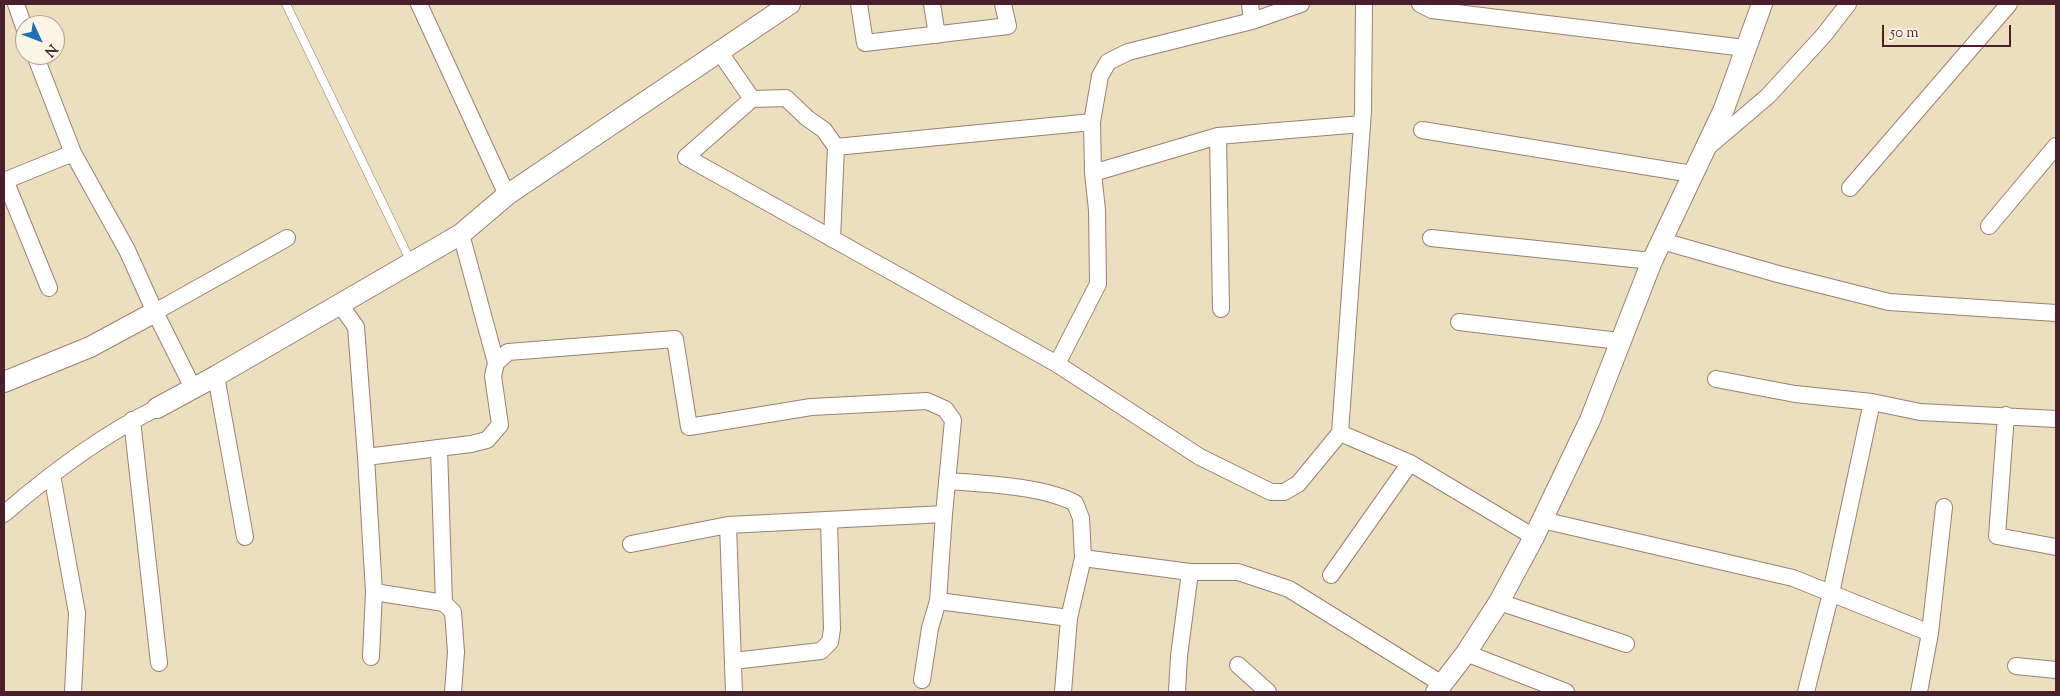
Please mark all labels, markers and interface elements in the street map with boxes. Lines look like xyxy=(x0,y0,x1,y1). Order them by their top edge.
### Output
north arrow xyxy=(15,15,65,65)
scale bar xyxy=(1885,15,2014,47)
text: 50 m xyxy=(1890,23,1919,44)
text: N xyxy=(39,39,61,60)

